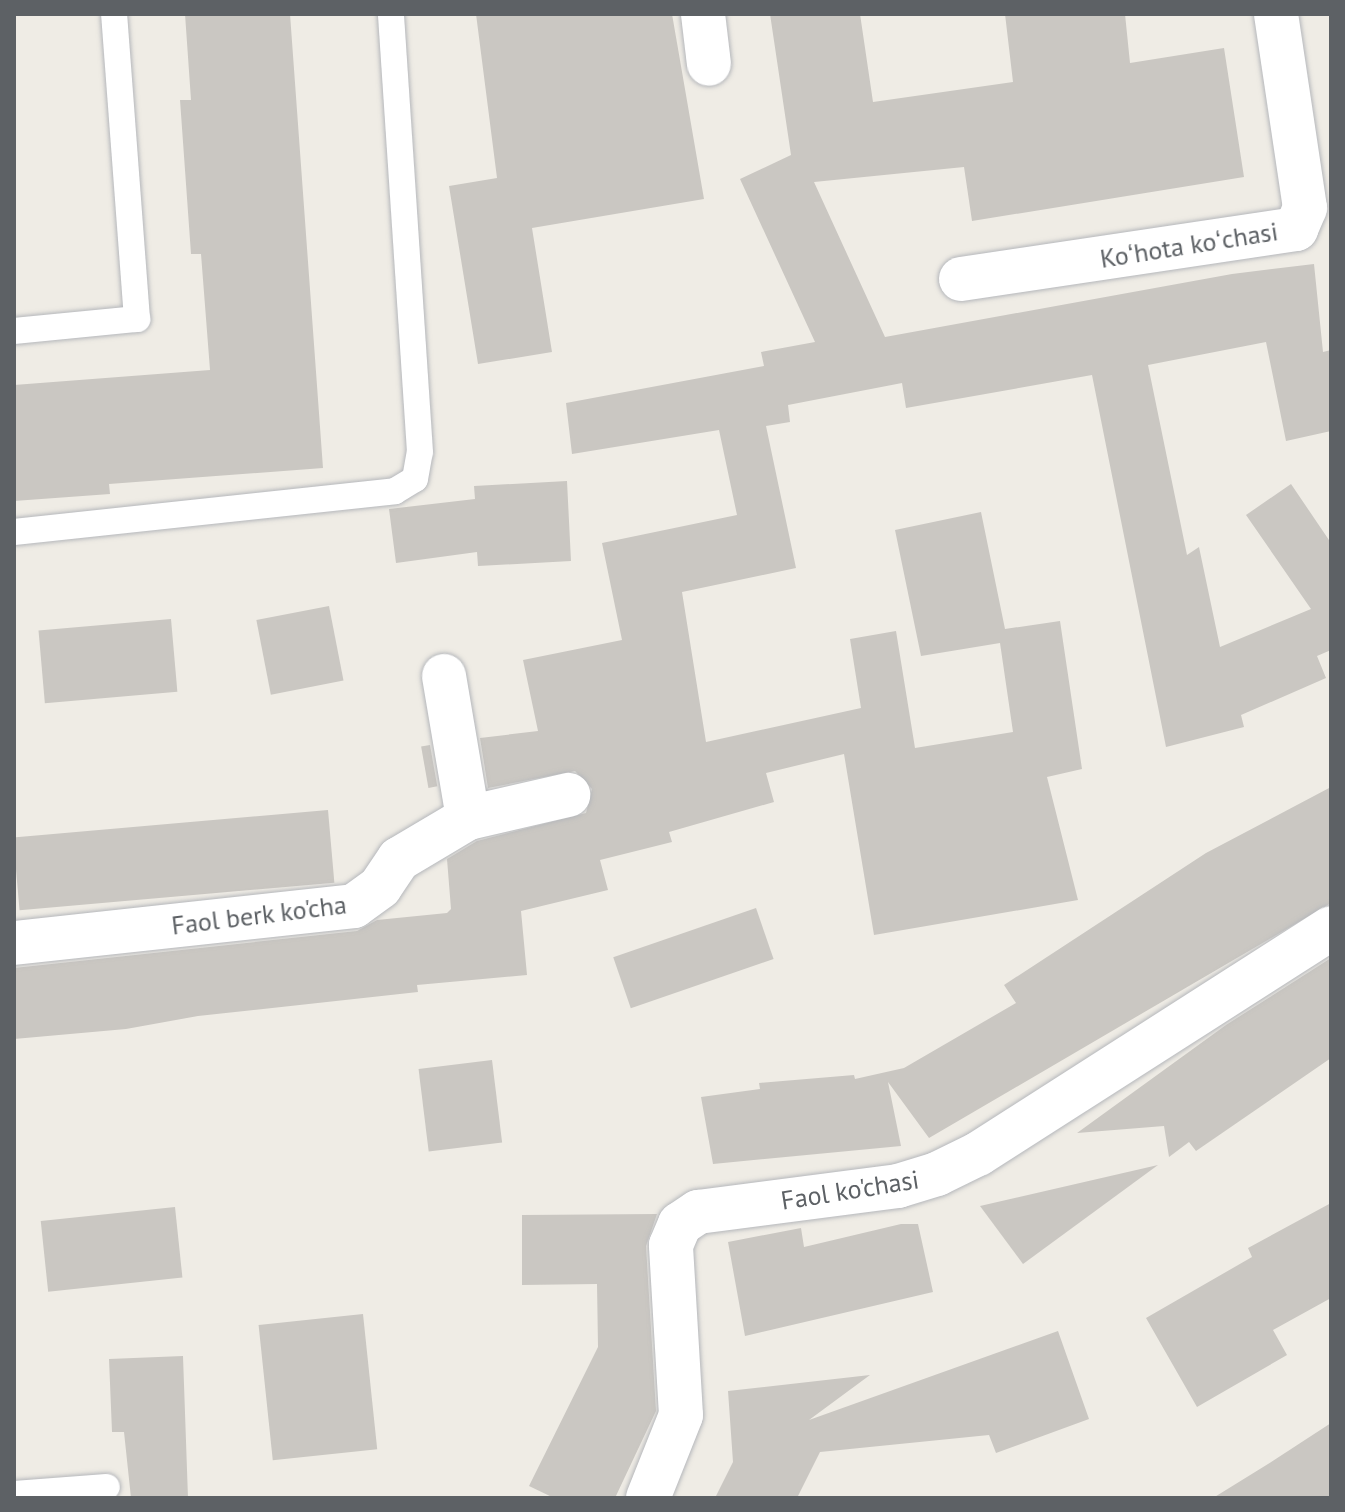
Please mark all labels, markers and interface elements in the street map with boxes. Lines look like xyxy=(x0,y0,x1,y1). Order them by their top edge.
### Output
street label: Koʻhota koʻchasi xyxy=(1098,216,1280,274)
street label: Faol berk ko'cha xyxy=(169,889,349,941)
street label: Faol ko'chasi xyxy=(779,1164,921,1216)

